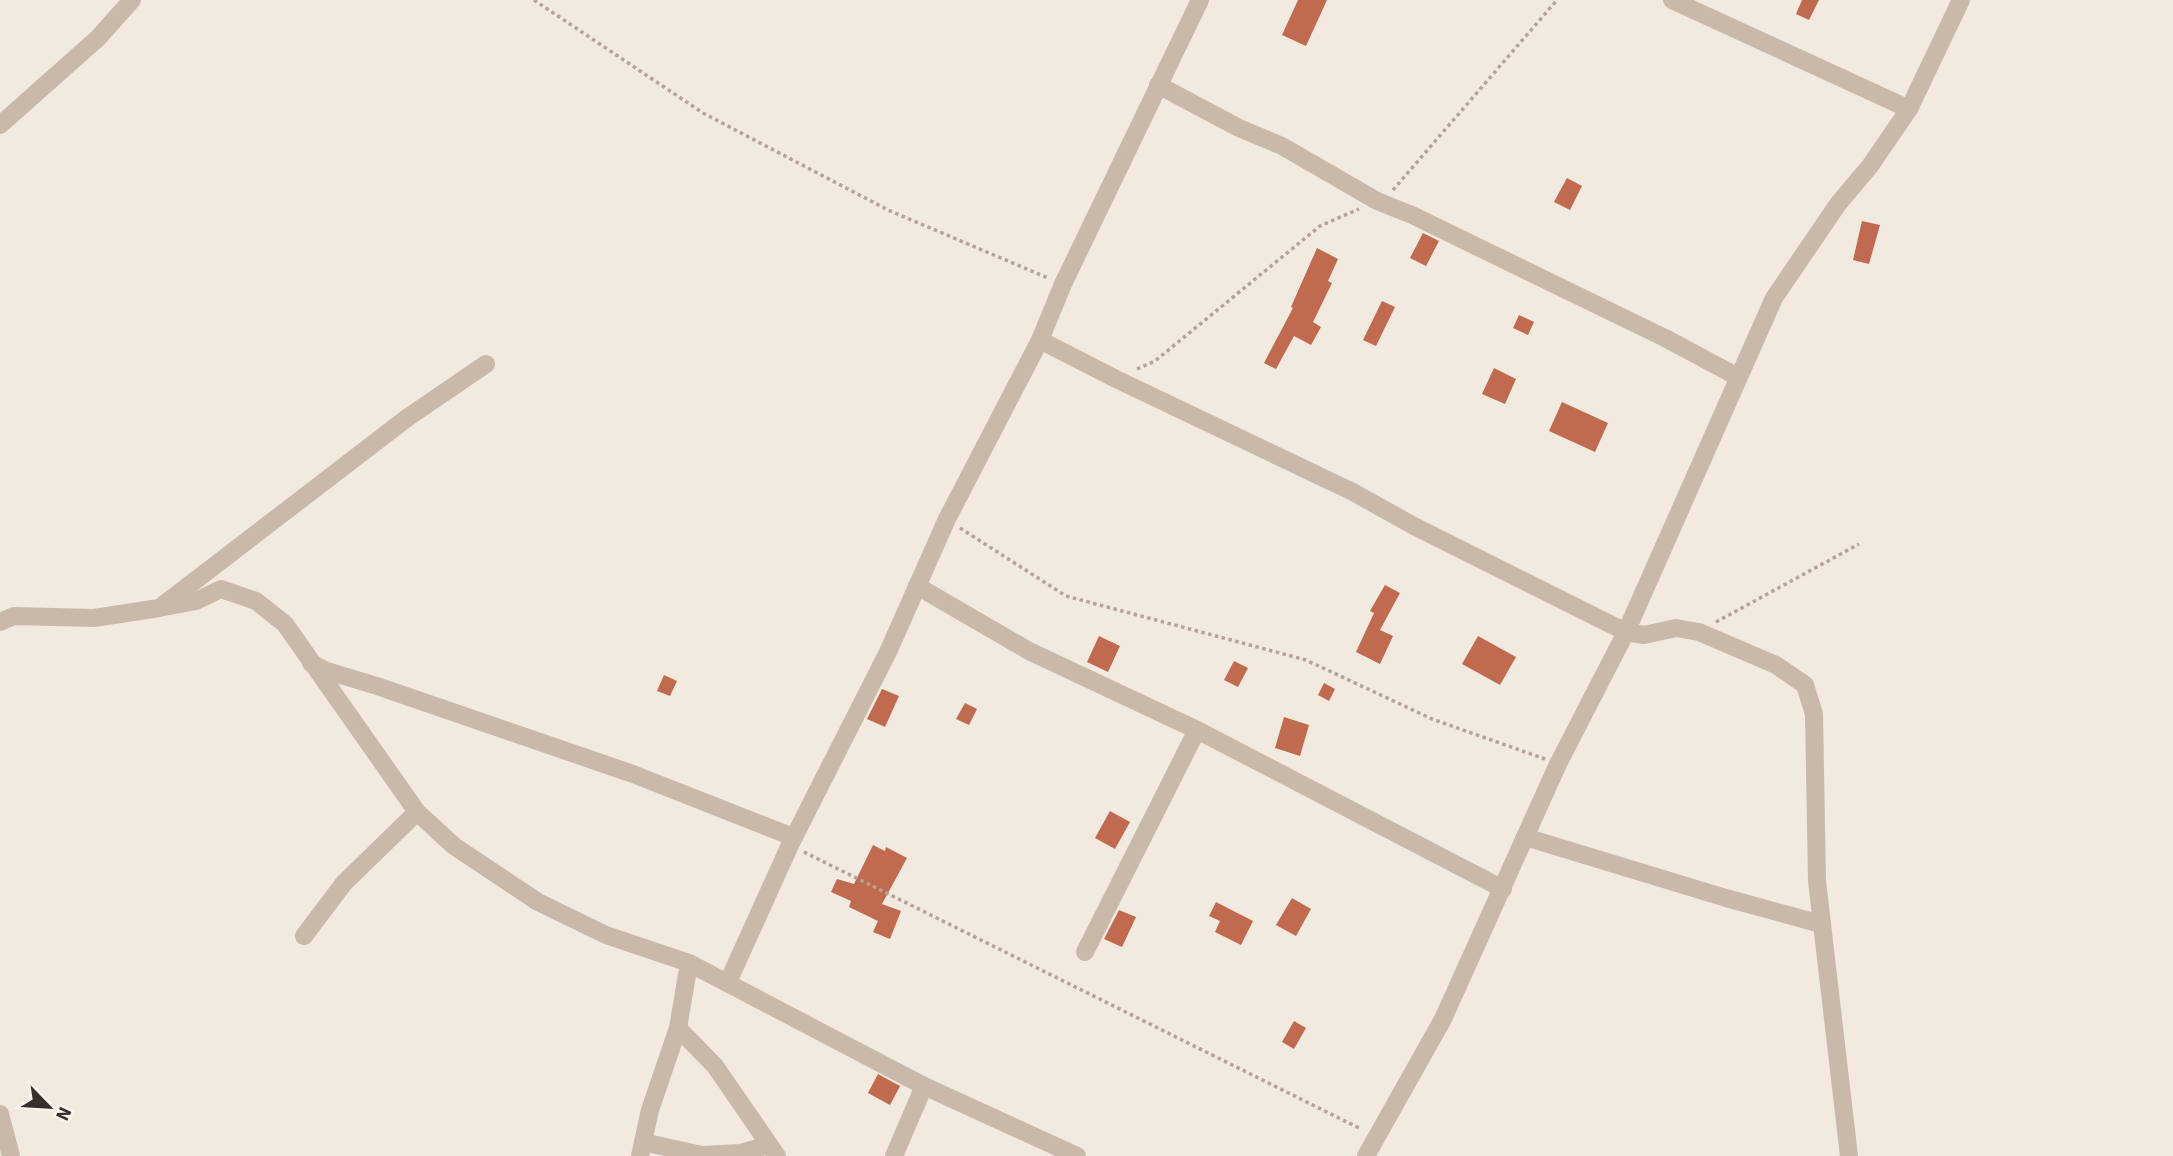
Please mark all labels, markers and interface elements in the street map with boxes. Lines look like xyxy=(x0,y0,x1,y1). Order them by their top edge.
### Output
north arrow xyxy=(14,1072,84,1142)
text: N xyxy=(48,1102,78,1125)

